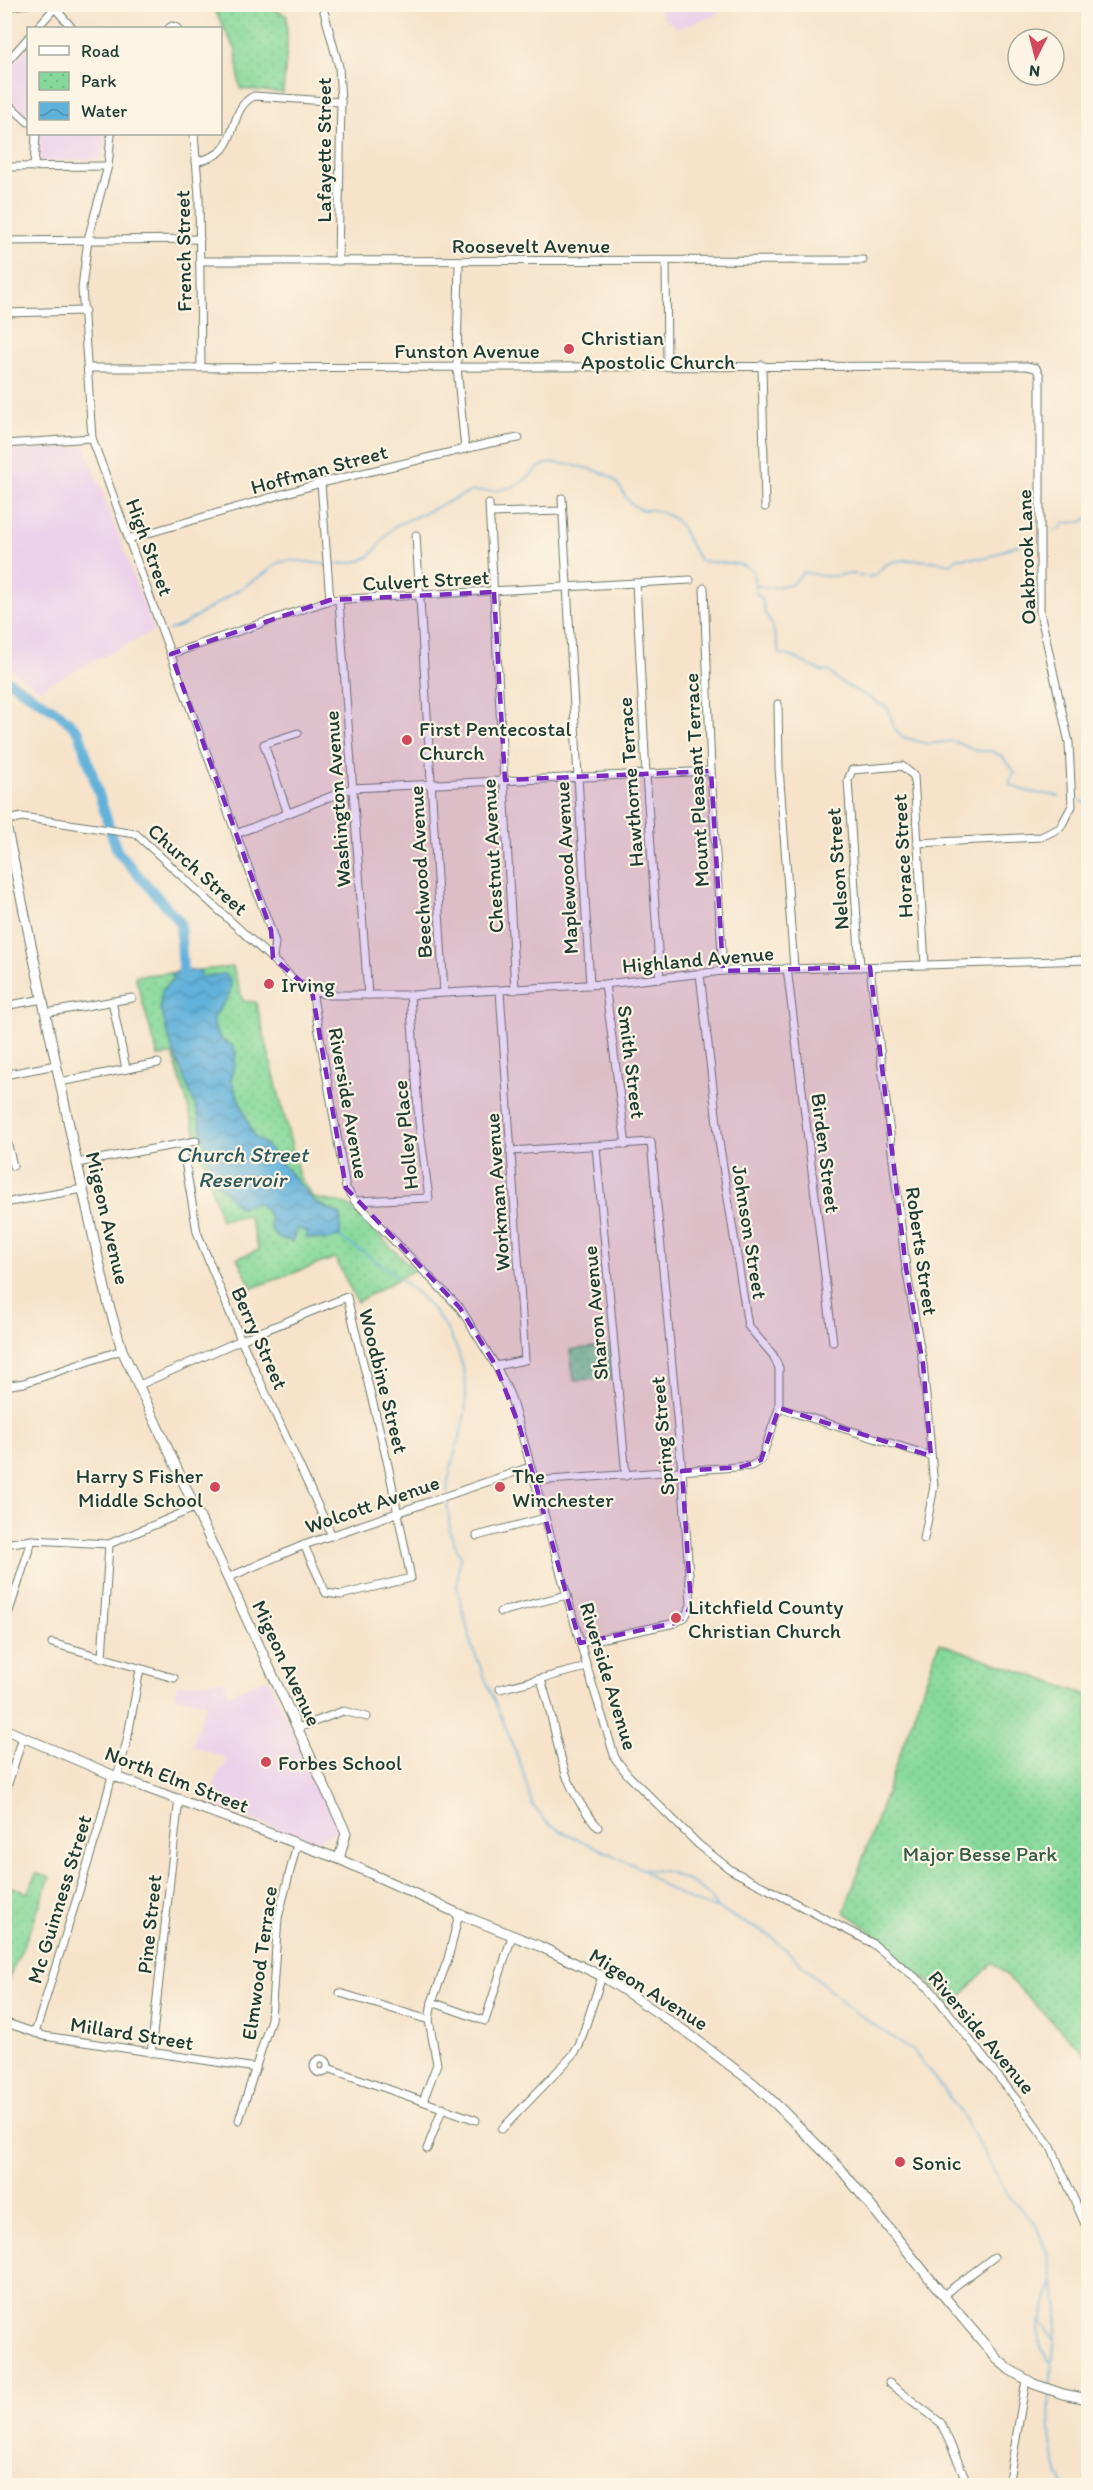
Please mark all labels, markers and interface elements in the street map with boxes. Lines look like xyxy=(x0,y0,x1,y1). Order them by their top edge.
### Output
legend xyxy=(27,27,222,135)
north arrow xyxy=(1006,27,1066,87)
text: Road xyxy=(81,40,120,62)
text: N xyxy=(1028,61,1041,81)
text: Park xyxy=(81,70,116,92)
street label: Lafayette Street xyxy=(311,77,336,223)
text: Water xyxy=(81,100,127,122)
street label: French Street xyxy=(169,190,197,312)
street label: Roosevelt Avenue xyxy=(452,233,610,258)
place label: Christian Apostolic Church xyxy=(581,325,735,374)
street label: Funston Avenue xyxy=(394,338,540,363)
marker: Christian Apostolic Church xyxy=(562,342,576,356)
street label: Hoffman Street xyxy=(248,439,390,499)
street label: Oakbrook Lane xyxy=(1011,489,1041,625)
street label: High Street xyxy=(121,495,179,599)
street label: Culvert Street xyxy=(362,564,490,596)
street label: Mount Pleasant Terrace xyxy=(678,672,714,888)
street label: Hawthorne Terrace xyxy=(612,696,648,868)
street label: Washington Avenue xyxy=(318,710,356,888)
place label: First Pentecostal Church xyxy=(419,716,571,765)
marker: First Pentecostal Church xyxy=(400,733,414,747)
street label: Chestnut Avenue xyxy=(475,778,509,934)
street label: Maplewood Avenue xyxy=(549,781,583,955)
street label: Beechwood Avenue xyxy=(403,785,437,959)
street label: Horace Street xyxy=(886,793,918,919)
street label: Nelson Street xyxy=(820,807,854,931)
street label: Church Street xyxy=(143,818,253,921)
street label: Highland Avenue xyxy=(621,940,775,978)
place label: Irving xyxy=(281,972,335,997)
marker: Irving xyxy=(262,977,276,991)
street label: Smith Street xyxy=(613,1004,651,1120)
street label: Riverside Avenue xyxy=(323,1025,375,1181)
street label: Holley Place xyxy=(387,1079,423,1191)
street label: Birden Street xyxy=(806,1092,846,1215)
street label: Workman Avenue xyxy=(479,1112,515,1272)
water label: Church Street Reservoir xyxy=(176,1141,310,1193)
street label: Migeon Avenue xyxy=(81,1149,135,1287)
street label: Johnson Street xyxy=(727,1163,773,1301)
street label: Roberts Street xyxy=(901,1185,943,1317)
street label: Sharon Avenue xyxy=(577,1245,613,1381)
street label: Berry Street xyxy=(226,1283,294,1393)
street label: Woodbine Street xyxy=(354,1306,414,1456)
street label: Spring Street xyxy=(644,1375,680,1497)
place label: Harry S Fisher Middle School xyxy=(76,1463,204,1512)
place label: The Winchester xyxy=(512,1463,614,1512)
street label: Wolcott Avenue xyxy=(301,1469,443,1539)
marker: Harry S Fisher Middle School xyxy=(208,1480,222,1494)
marker: The Winchester xyxy=(493,1480,507,1494)
place label: Litchfield County Christian Church xyxy=(688,1594,843,1643)
street label: Migeon Avenue xyxy=(247,1596,327,1730)
street label: Riverside Avenue xyxy=(575,1599,643,1753)
marker: Litchfield County Christian Church xyxy=(669,1611,683,1625)
street label: North Elm Street xyxy=(102,1740,253,1818)
place label: Forbes School xyxy=(278,1750,402,1775)
marker: Forbes School xyxy=(259,1755,273,1769)
street label: Mc Guinness Street xyxy=(21,1811,97,1986)
park label: Major Besse Park xyxy=(903,1841,1057,1866)
street label: Pine Street xyxy=(131,1873,167,1975)
street label: Elmwood Terrace xyxy=(236,1884,282,2042)
street label: Migeon Avenue xyxy=(585,1942,713,2036)
street label: Riverside Avenue xyxy=(923,1965,1041,2099)
street label: Millard Street xyxy=(68,2011,196,2055)
place label: Sonic xyxy=(912,2150,961,2175)
marker: Sonic xyxy=(893,2155,907,2169)

